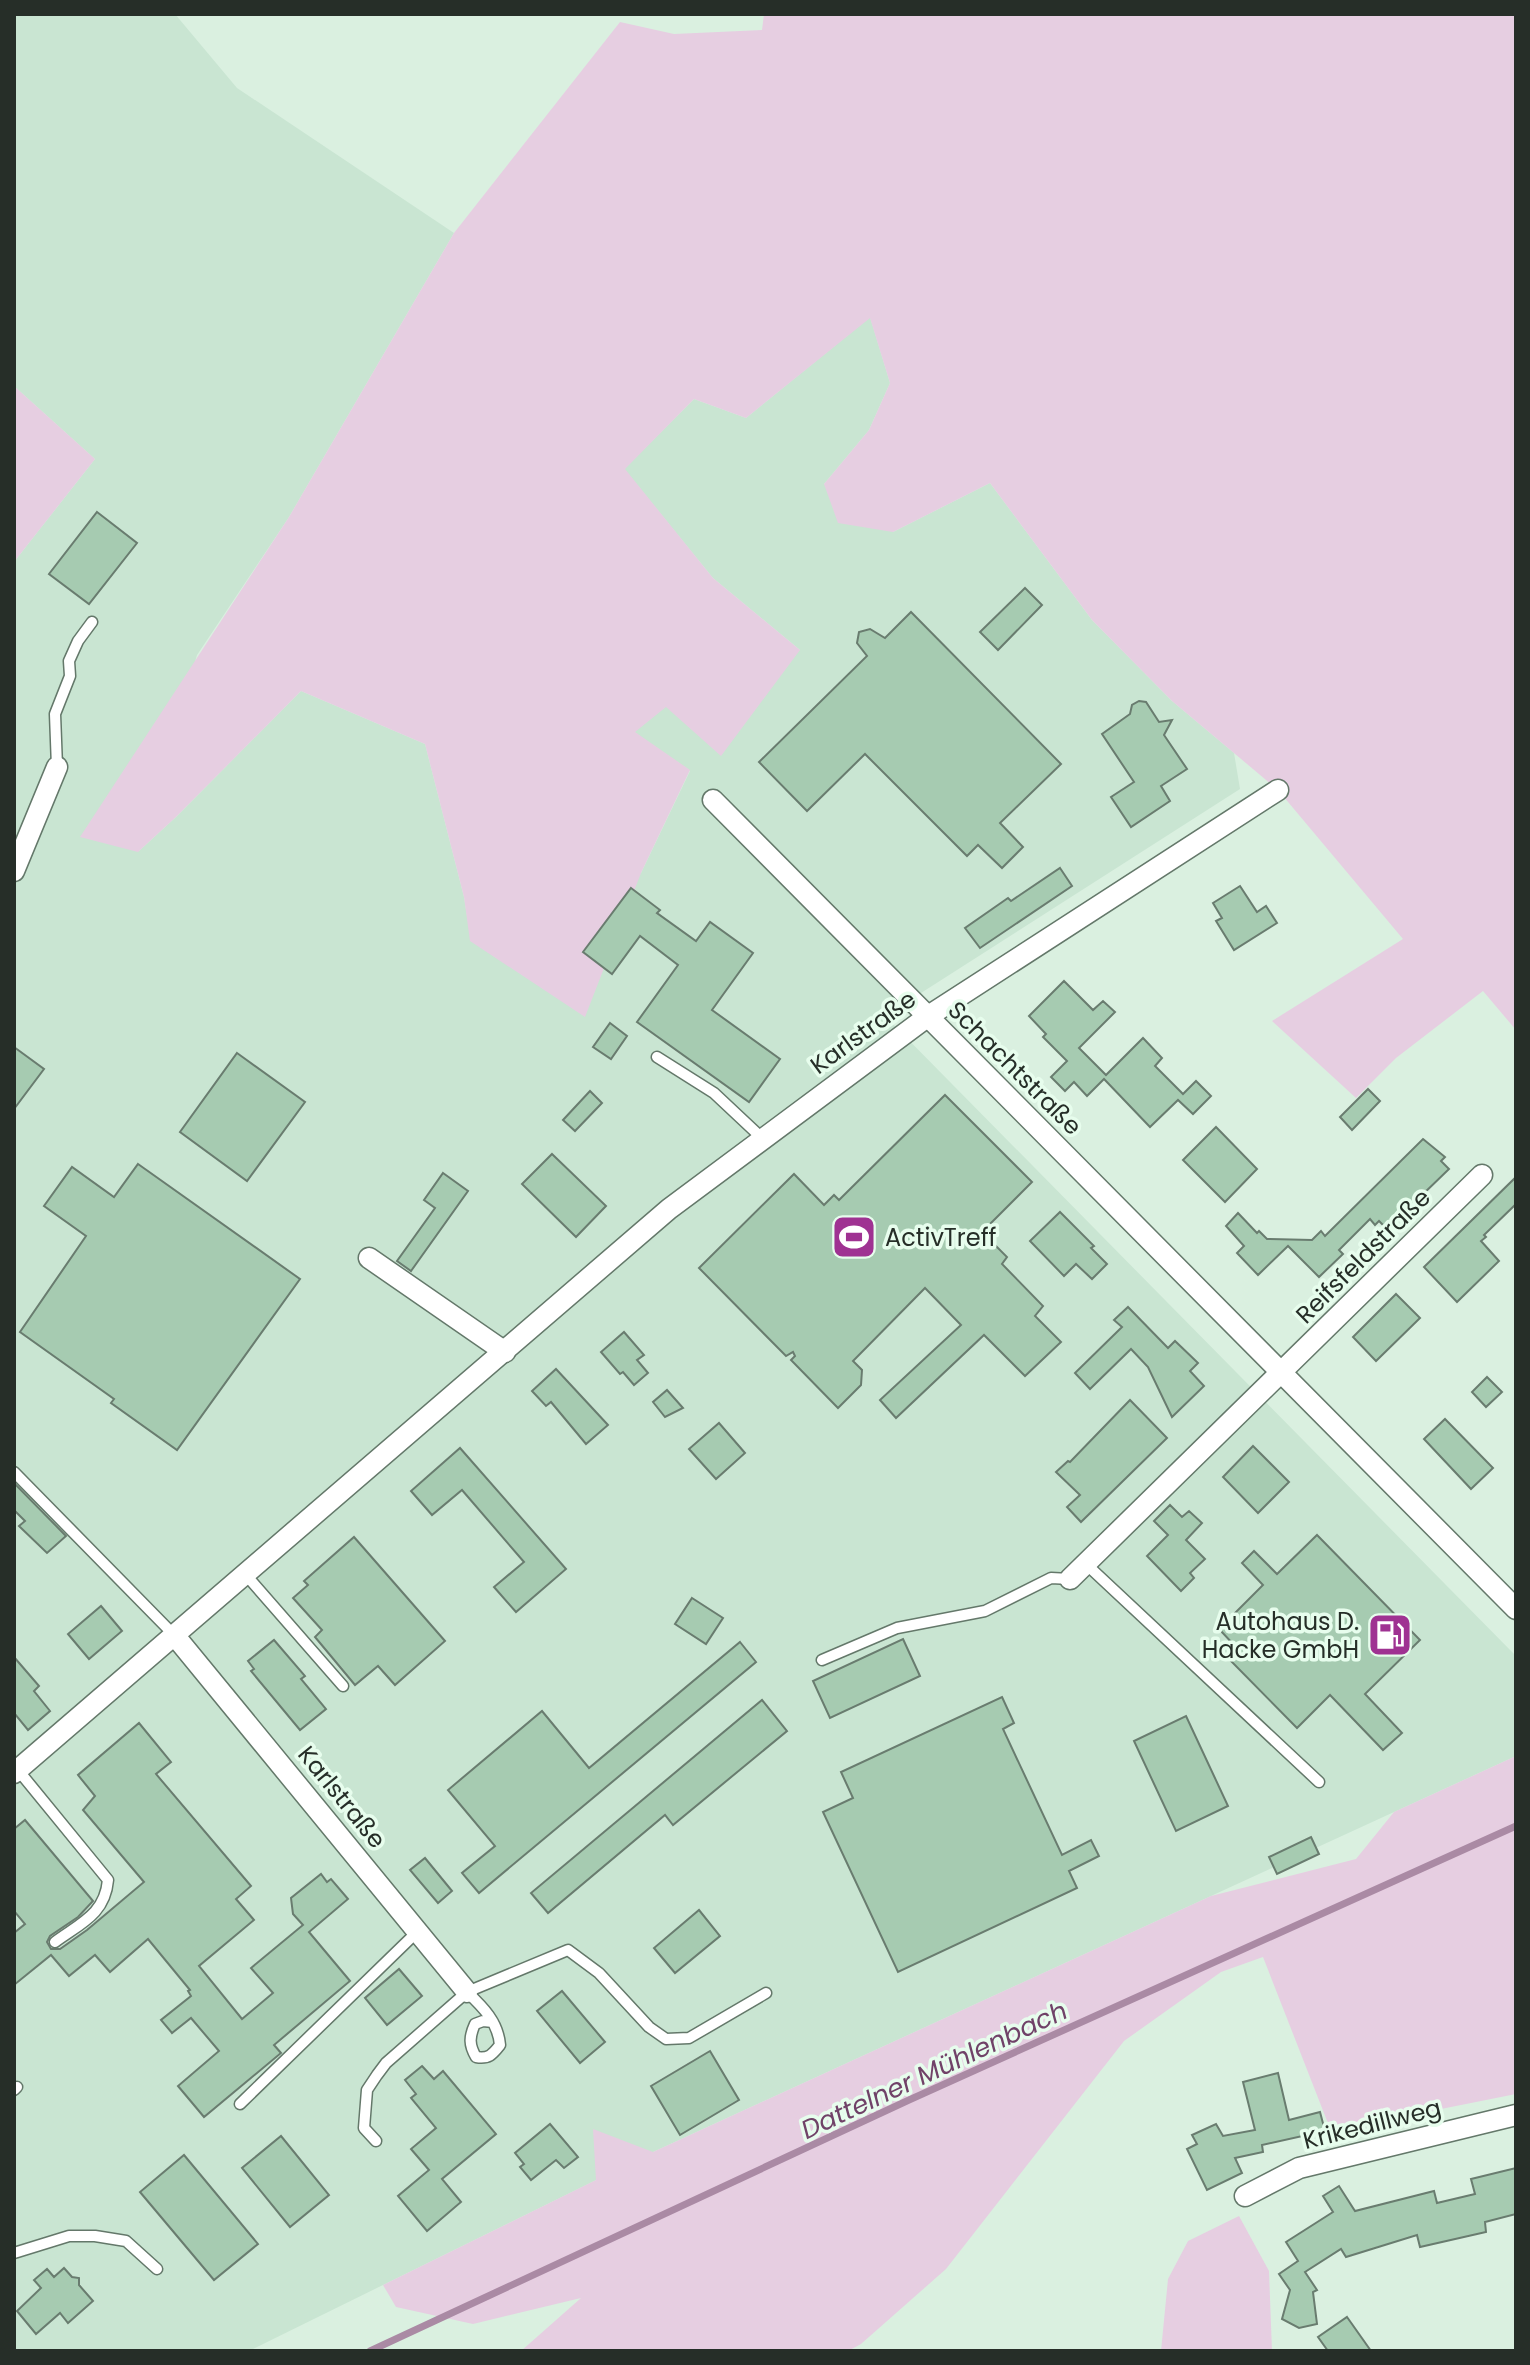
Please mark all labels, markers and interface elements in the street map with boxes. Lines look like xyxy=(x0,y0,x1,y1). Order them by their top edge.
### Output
street label: Karlstraße xyxy=(803,982,923,1082)
street label: Schachtstraße xyxy=(941,994,1089,1142)
street label: Reifsfeldstraße xyxy=(1288,1181,1438,1331)
sports icon: ActivTreff xyxy=(830,1213,878,1261)
place label: ActivTreff xyxy=(885,1221,997,1254)
place label: Autohaus D. Hacke GmbH xyxy=(1202,1605,1359,1666)
fuel station icon: Autohaus D. Hacke GmbH xyxy=(1366,1611,1414,1659)
street label: Karlstraße xyxy=(290,1739,394,1855)
water label: Dattelner Mühlenbach xyxy=(795,1992,1073,2148)
street label: Krikedillweg xyxy=(1300,2091,1444,2157)

